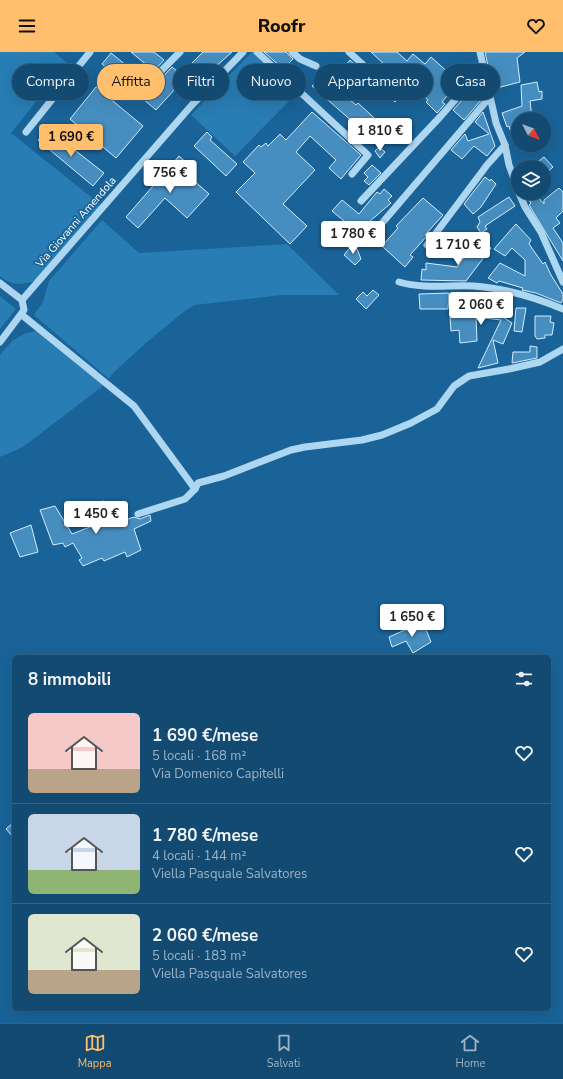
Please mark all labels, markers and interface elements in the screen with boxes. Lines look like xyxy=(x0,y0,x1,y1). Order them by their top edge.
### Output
text: Roofr xyxy=(258,14,305,38)
icon: menu xyxy=(16,15,38,37)
icon: heart xyxy=(525,15,547,37)
chip: Compra xyxy=(12,64,89,100)
chip: Affitta xyxy=(97,64,165,100)
chip: Filtri xyxy=(173,64,229,100)
chip: Nuovo xyxy=(237,64,306,100)
chip: Appartamento xyxy=(314,64,433,100)
chip: Casa xyxy=(441,64,500,100)
north arrow xyxy=(511,112,551,152)
map controls xyxy=(511,112,551,200)
pin: 1 810 € xyxy=(343,118,417,152)
text: 1 810 € xyxy=(357,122,403,140)
pin: 1 690 € xyxy=(34,124,108,158)
text: 1 690 € xyxy=(48,128,94,146)
pin: 756 € xyxy=(142,160,198,194)
button: layers xyxy=(511,160,551,200)
text: 756 € xyxy=(153,164,187,182)
street label: Via Giovanni Amendola xyxy=(32,173,120,271)
pin: 1 780 € xyxy=(316,221,390,255)
text: 1 780 € xyxy=(330,225,376,243)
pin: 1 710 € xyxy=(421,232,495,266)
text: 1 710 € xyxy=(435,236,481,254)
pin: 2 060 € xyxy=(444,292,518,326)
text: 2 060 € xyxy=(458,296,504,314)
pin: 1 450 € xyxy=(59,501,133,535)
text: 1 450 € xyxy=(73,505,119,523)
pin: 1 650 € xyxy=(375,604,449,638)
text: 1 650 € xyxy=(389,608,435,626)
text: 8 immobili xyxy=(28,668,111,691)
icon: filters xyxy=(513,668,535,690)
text: 1 690 €/mese xyxy=(152,724,258,747)
icon: home xyxy=(60,729,108,777)
icon: heart xyxy=(513,742,535,764)
text: 5 locali · 168 m² xyxy=(152,747,246,765)
text: Via Domenico Capitelli xyxy=(152,765,284,783)
text: 1 780 €/mese xyxy=(152,824,258,847)
icon: home xyxy=(60,830,108,878)
icon: heart xyxy=(513,843,535,865)
text: 4 locali · 144 m² xyxy=(152,847,246,865)
text: Viella Pasquale Salvatores xyxy=(152,865,307,883)
text: 2 060 €/mese xyxy=(152,924,258,947)
icon: home xyxy=(60,930,108,978)
icon: heart xyxy=(513,943,535,965)
text: 5 locali · 183 m² xyxy=(152,947,246,965)
text: Viella Pasquale Salvatores xyxy=(152,965,307,983)
tab: Mappa xyxy=(78,1032,112,1071)
tab: Salvati xyxy=(267,1032,300,1071)
tab: Home xyxy=(456,1032,485,1071)

